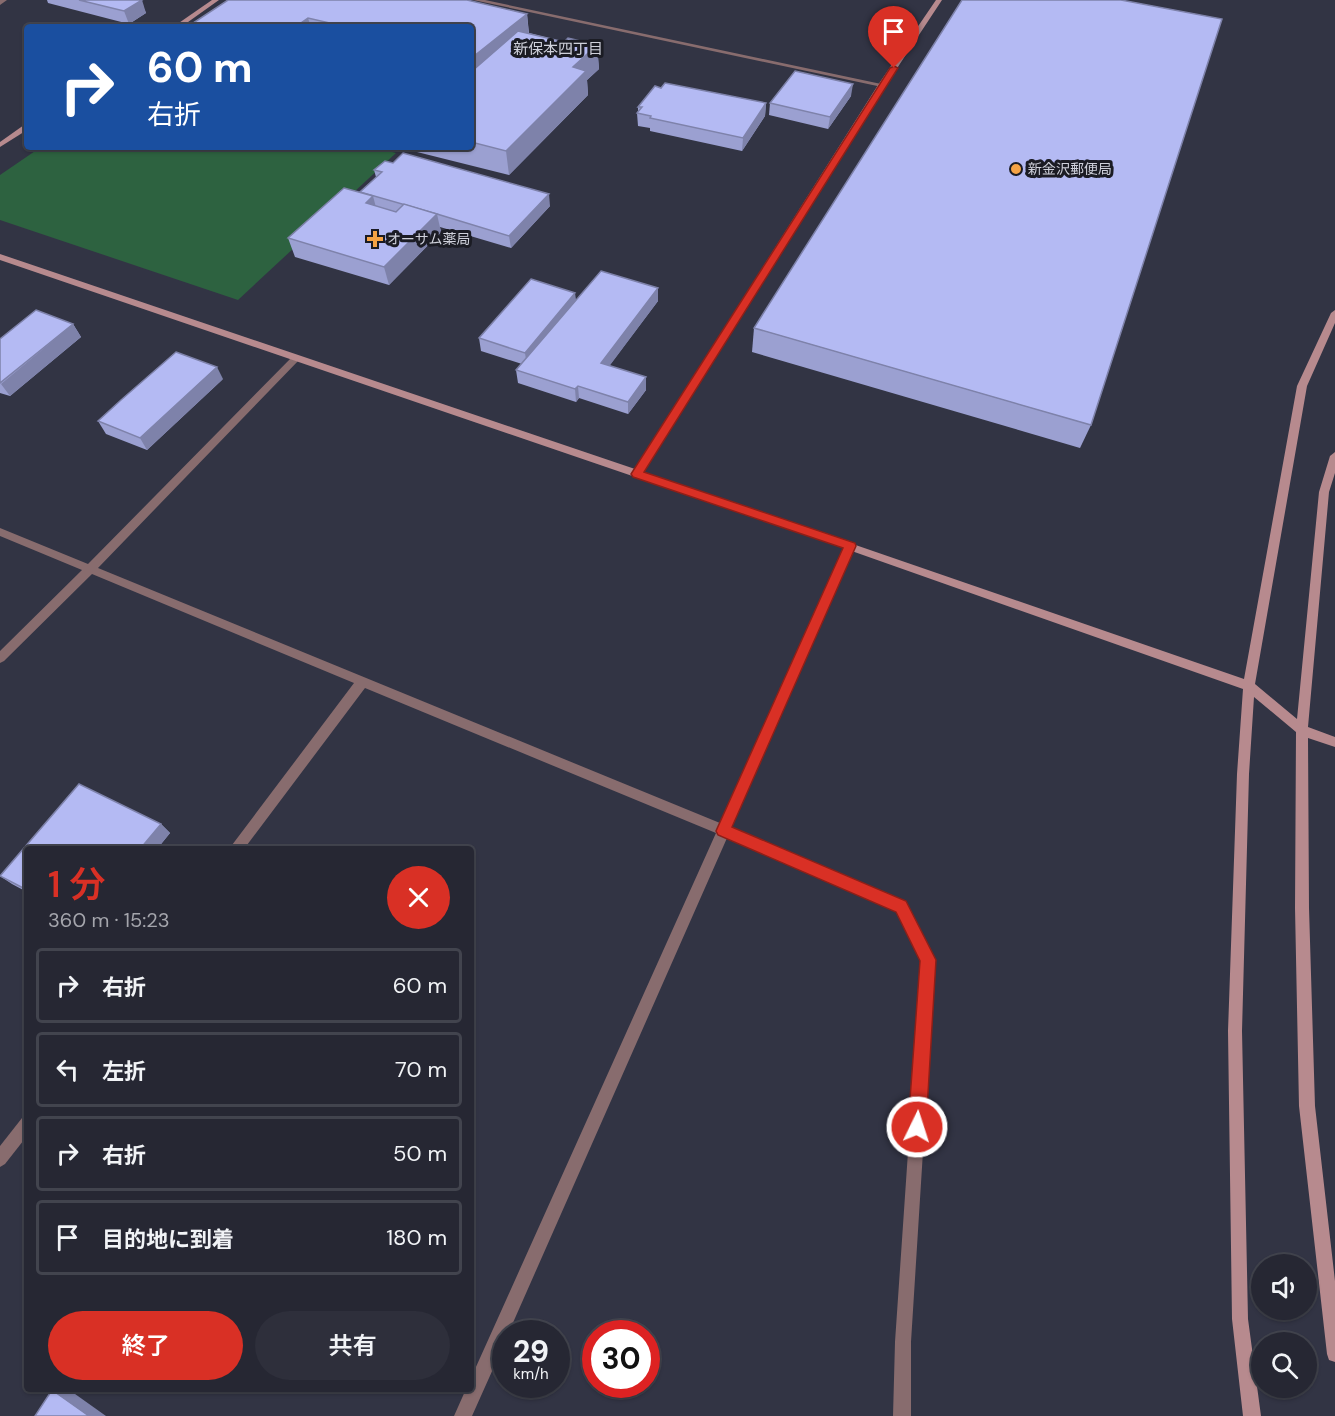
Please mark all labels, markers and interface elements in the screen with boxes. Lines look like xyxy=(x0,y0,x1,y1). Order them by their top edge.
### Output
pin xyxy=(868,6,919,68)
icon: arrive xyxy=(877,15,910,48)
district label: 新保本四丁目 xyxy=(513,39,603,59)
text: 60 m xyxy=(147,40,253,95)
icon: right xyxy=(48,48,126,126)
text: 右折 xyxy=(147,97,201,132)
place label: 新金沢郵便局 xyxy=(1028,160,1112,178)
marker: 新金沢郵便局 xyxy=(1009,162,1023,176)
place label: オーサム薬局 xyxy=(387,230,470,248)
marker: オーサム薬局 xyxy=(368,232,382,246)
text: 1 分 xyxy=(48,861,105,908)
button: close xyxy=(387,866,450,929)
text: 360 m · 15:23 xyxy=(48,907,170,933)
icon: right xyxy=(51,969,84,1002)
text: 60 m xyxy=(393,971,447,1000)
text: 右折 xyxy=(102,973,146,1002)
icon: left xyxy=(51,1053,84,1086)
text: 70 m xyxy=(395,1055,447,1084)
text: 左折 xyxy=(102,1057,146,1086)
position arrow xyxy=(885,1095,949,1159)
icon: right xyxy=(51,1137,84,1170)
text: 50 m xyxy=(393,1139,447,1168)
text: 右折 xyxy=(102,1141,146,1170)
icon: arrive xyxy=(51,1221,84,1254)
text: 180 m xyxy=(386,1223,447,1252)
text: 目的地に到着 xyxy=(102,1225,234,1254)
map controls xyxy=(1251,1254,1317,1398)
button: sound xyxy=(1251,1254,1317,1320)
button: 終了 xyxy=(48,1311,243,1380)
button: 共有 xyxy=(255,1311,450,1380)
speed limit sign: 30 xyxy=(582,1320,660,1398)
text: 29 xyxy=(513,1332,549,1371)
button: search xyxy=(1251,1332,1317,1398)
text: km/h xyxy=(513,1364,549,1384)

